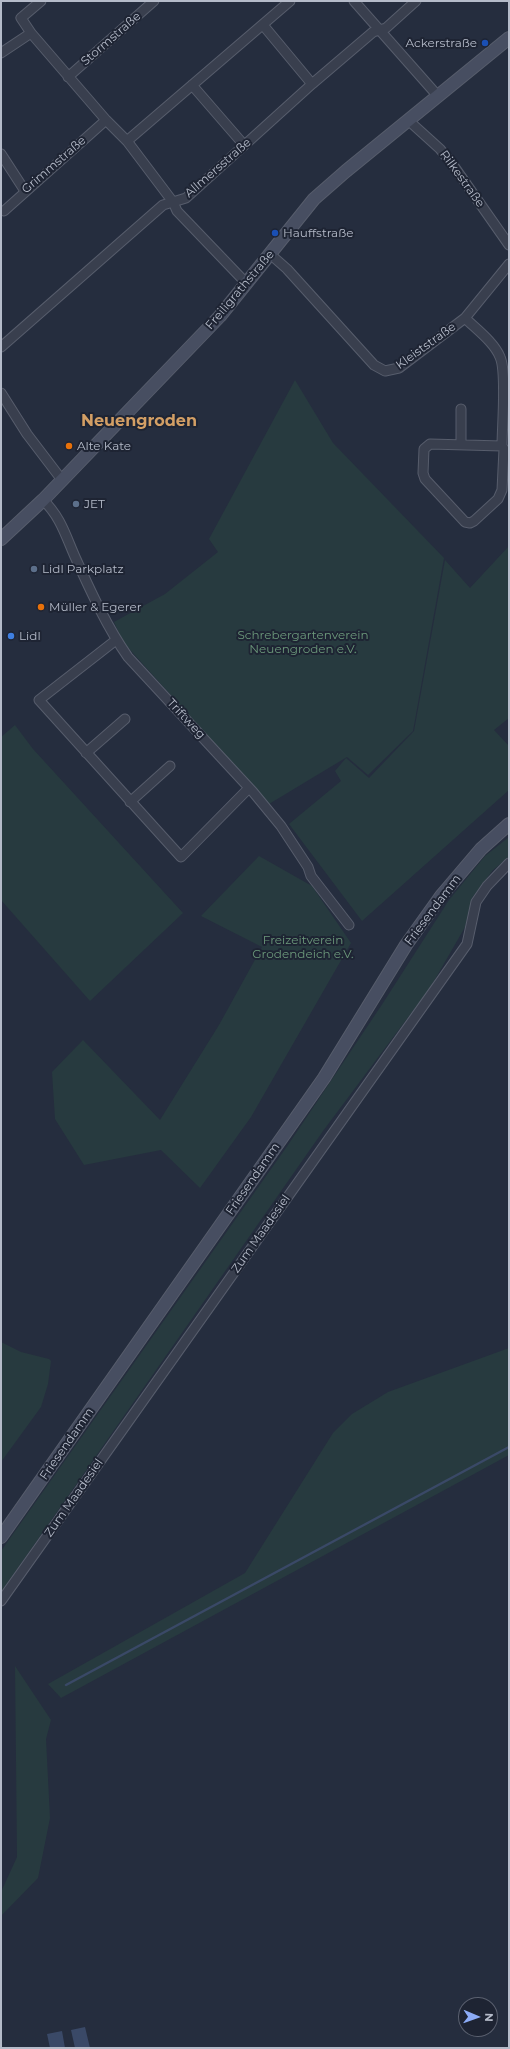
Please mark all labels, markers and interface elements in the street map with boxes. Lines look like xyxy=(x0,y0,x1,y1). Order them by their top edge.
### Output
street label: Stormstraße xyxy=(78,9,144,69)
place label: Ackerstraße xyxy=(405,36,477,50)
marker: Ackerstraße xyxy=(480,38,490,48)
street label: Grimmstraße xyxy=(19,133,89,197)
street label: Allmersstraße xyxy=(182,135,254,201)
street label: Rilkestraße xyxy=(437,148,487,210)
place label: Hauffstraße xyxy=(283,226,353,240)
marker: Hauffstraße xyxy=(270,228,280,238)
street label: Freiligrathstraße xyxy=(203,247,277,333)
street label: Kleiststraße xyxy=(393,319,459,373)
district label: Neuengroden xyxy=(81,411,197,431)
place label: Alte Kate xyxy=(77,439,131,453)
marker: Alte Kate xyxy=(64,441,74,451)
place label: JET xyxy=(84,497,105,511)
marker: JET xyxy=(71,499,81,509)
place label: Lidl Parkplatz xyxy=(42,562,124,576)
marker: Lidl Parkplatz xyxy=(29,564,39,574)
place label: Müller & Egerer xyxy=(49,600,141,614)
marker: Müller & Egerer xyxy=(36,602,46,612)
park label: Schrebergartenverein Neuengroden e.V. xyxy=(237,628,369,656)
place label: Lidl xyxy=(19,629,41,643)
marker: Lidl xyxy=(6,631,16,641)
street label: Triftweg xyxy=(164,696,208,742)
street label: Friesendamm xyxy=(402,872,464,948)
park label: Freizeitverein Grodendeich e.V. xyxy=(252,933,354,961)
street label: Friesendamm xyxy=(223,1140,283,1218)
street label: Zum Maadesiel xyxy=(229,1192,293,1276)
street label: Friesendamm xyxy=(37,1405,97,1483)
street label: Zum Maadesiel xyxy=(42,1456,106,1540)
north arrow xyxy=(458,1997,498,2037)
text: N xyxy=(482,2013,496,2022)

